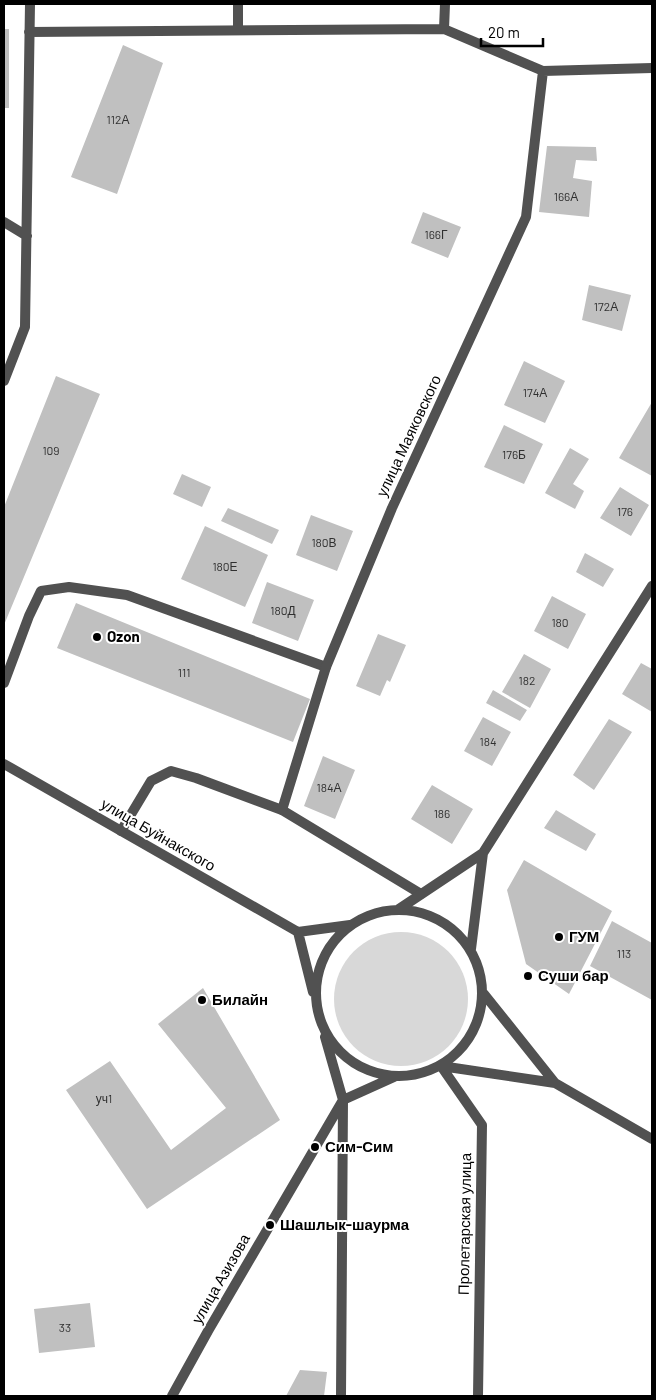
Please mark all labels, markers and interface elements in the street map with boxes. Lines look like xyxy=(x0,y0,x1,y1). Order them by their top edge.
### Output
scale bar xyxy=(481,15,544,47)
text: 20 m xyxy=(488,23,520,41)
house number: 112А xyxy=(107,112,129,126)
house number: 166А xyxy=(554,189,578,203)
house number: 166Г xyxy=(424,227,448,241)
house number: 172А xyxy=(594,299,618,313)
street label: улица Маяковского xyxy=(372,372,444,499)
house number: 174А xyxy=(523,385,547,399)
house number: 109 xyxy=(42,443,60,457)
house number: 176Б xyxy=(502,447,526,461)
house number: 176 xyxy=(617,504,633,518)
house number: 180В xyxy=(311,535,337,549)
house number: 180Е xyxy=(212,559,238,573)
house number: 180Д xyxy=(270,603,296,618)
house number: 180 xyxy=(551,615,569,629)
place label: Ozon xyxy=(107,627,140,645)
marker: Ozon xyxy=(91,631,103,643)
house number: 111 xyxy=(178,665,190,679)
house number: 182 xyxy=(519,673,535,687)
house number: 184 xyxy=(479,734,497,748)
house number: 184А xyxy=(316,780,342,794)
street label: улица Буйнакского xyxy=(98,794,219,874)
house number: 186 xyxy=(434,806,450,820)
place label: ГУМ xyxy=(569,927,599,945)
marker: ГУМ xyxy=(553,931,565,943)
house number: 113 xyxy=(617,946,631,960)
place label: Суши бар xyxy=(538,966,609,984)
marker: Суши бар xyxy=(522,970,534,982)
place label: Билайн xyxy=(212,990,268,1008)
marker: Билайн xyxy=(196,994,208,1006)
house number: уч1 xyxy=(96,1091,112,1106)
place label: Сим-Сим xyxy=(325,1137,393,1155)
marker: Сим-Сим xyxy=(309,1141,321,1153)
street label: Пролетарская улица xyxy=(454,1152,474,1295)
place label: Шашлык-шаурма xyxy=(280,1215,410,1233)
marker: Шашлык-шаурма xyxy=(264,1219,276,1231)
street label: улица Азизова xyxy=(187,1230,253,1327)
house number: 33 xyxy=(59,1320,71,1334)

